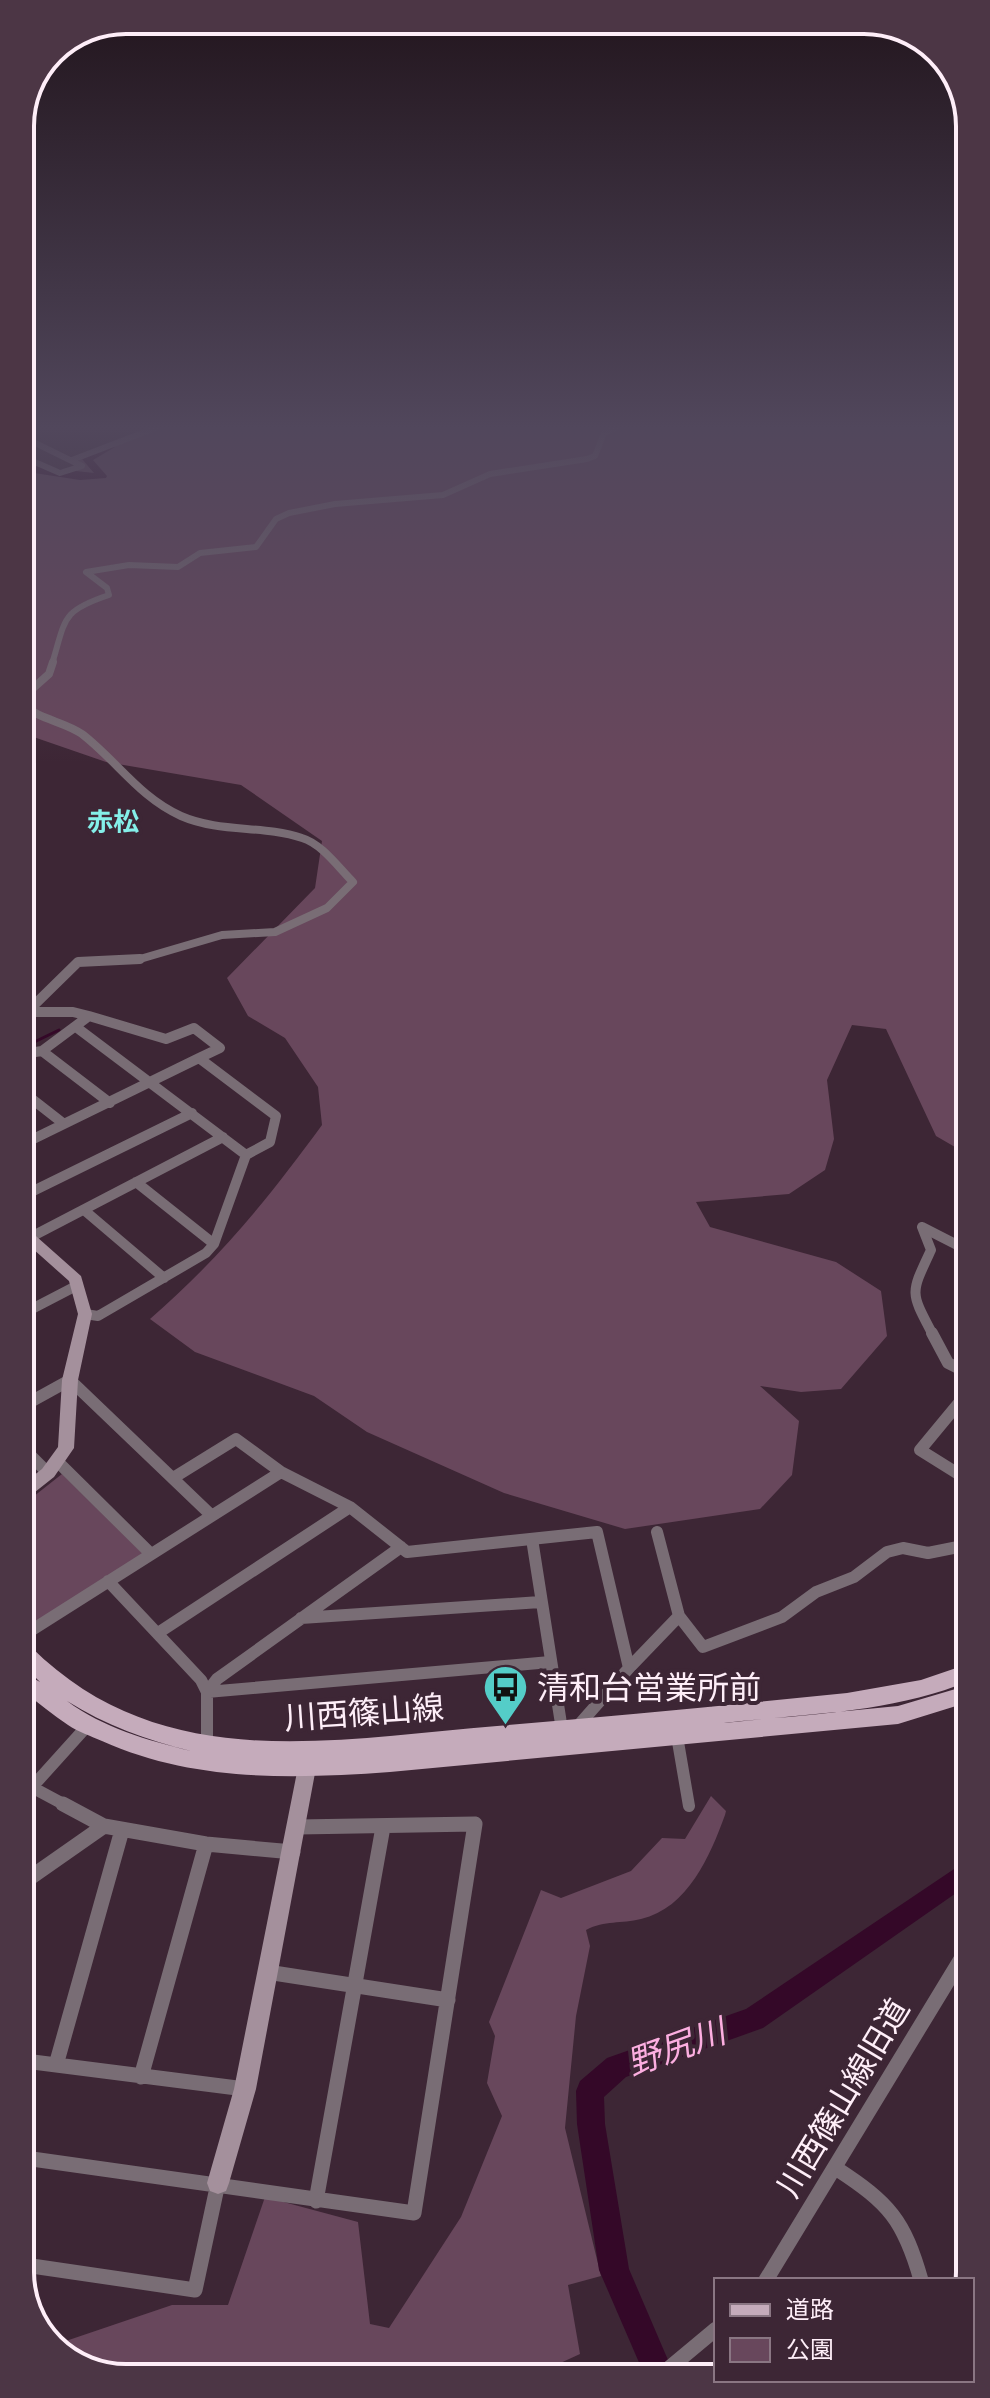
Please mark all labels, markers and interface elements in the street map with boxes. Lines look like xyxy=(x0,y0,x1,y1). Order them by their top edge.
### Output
district label: 赤松 xyxy=(87,806,139,837)
bus stop icon: 清和台営業所前 xyxy=(482,1664,530,1727)
place label: 清和台営業所前 xyxy=(537,1668,761,1706)
street label: 川西篠山線 xyxy=(283,1687,445,1737)
street label: 川西篠山線旧道 xyxy=(768,1992,916,2203)
water label: 野尻川 xyxy=(621,2009,733,2082)
legend xyxy=(714,2278,974,2382)
text: 道路 xyxy=(786,2294,834,2323)
text: 公園 xyxy=(786,2334,834,2363)

